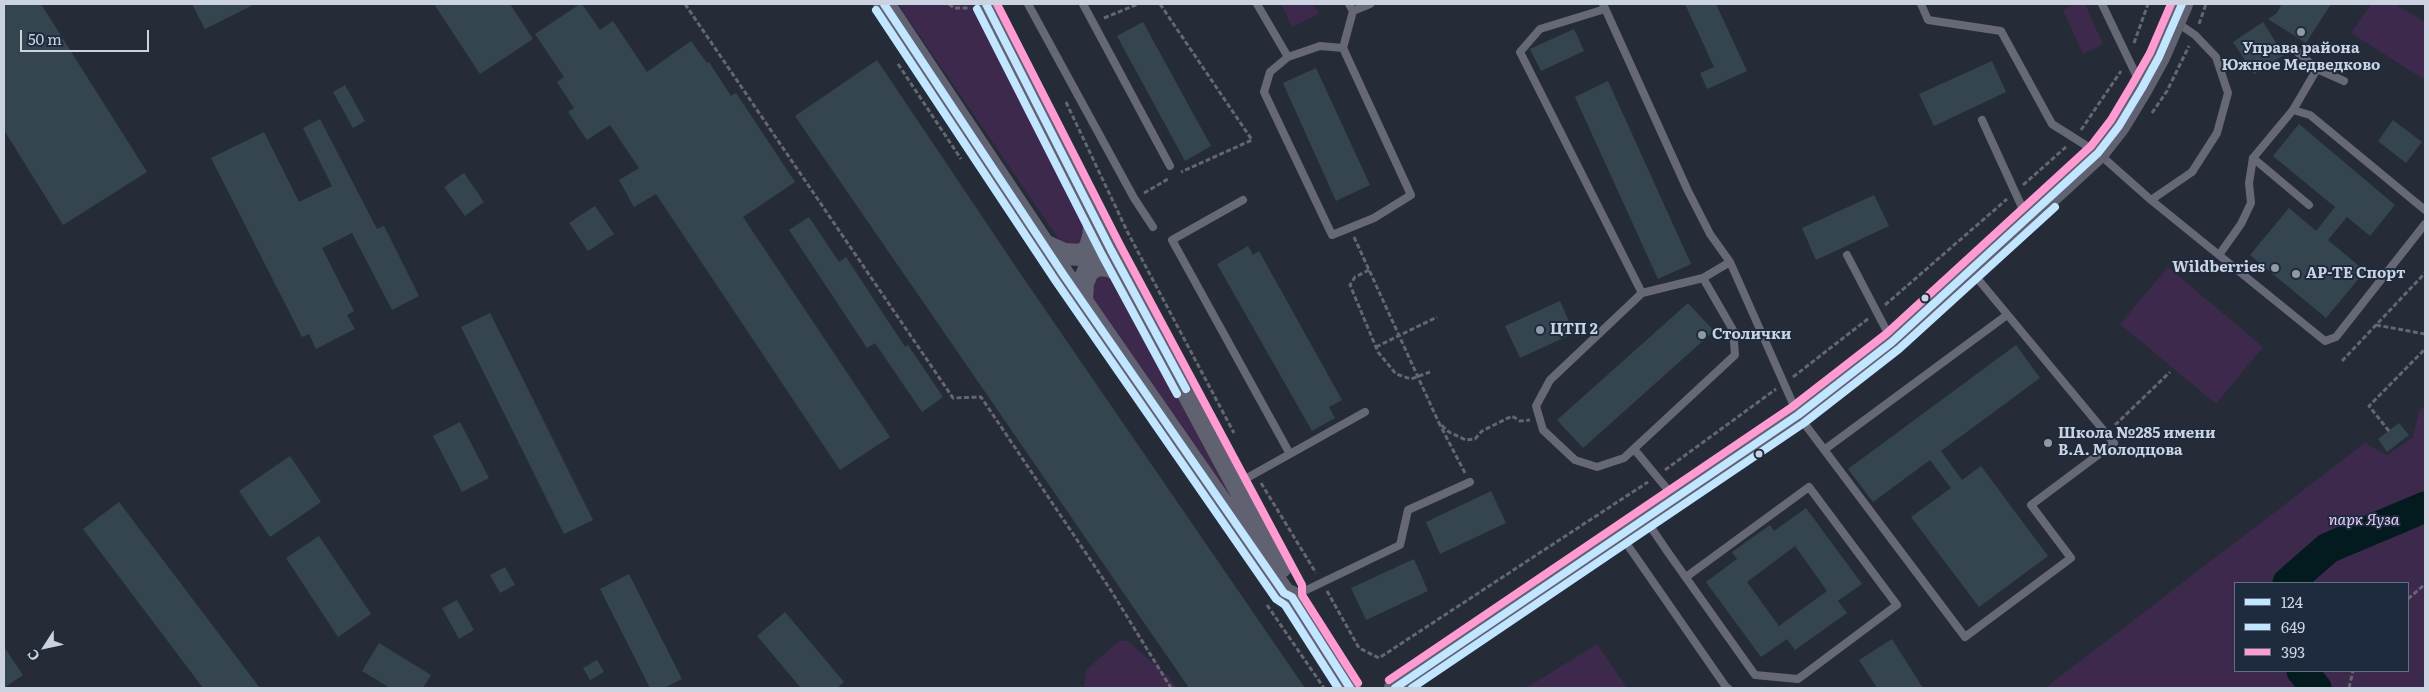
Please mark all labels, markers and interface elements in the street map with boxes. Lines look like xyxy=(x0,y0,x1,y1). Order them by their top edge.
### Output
scale bar xyxy=(22,20,151,52)
marker: Управа района Южное Медведково xyxy=(2295,26,2307,38)
text: 50 m xyxy=(28,27,62,50)
place label: Управа района Южное Медведково xyxy=(2222,40,2380,75)
place label: Wildberries xyxy=(2172,259,2265,277)
marker: Wildberries xyxy=(2269,262,2281,274)
place label: АР-ТЕ Спорт xyxy=(2306,265,2405,283)
marker: АР-ТЕ Спорт xyxy=(2290,268,2302,280)
unlabelled marker xyxy=(1920,293,1930,303)
place label: ЦТП 2 xyxy=(1550,321,1598,339)
marker: ЦТП 2 xyxy=(1534,324,1546,336)
place label: Столички xyxy=(1712,326,1791,344)
marker: Столички xyxy=(1696,329,1708,341)
place label: Школа №285 имени В.А. Молодцова xyxy=(2058,425,2216,460)
marker: Школа №285 имени В.А. Молодцова xyxy=(2042,437,2054,449)
unlabelled marker xyxy=(1754,449,1764,459)
park label: парк Яуза xyxy=(2329,512,2399,530)
legend xyxy=(2234,582,2409,672)
text: 124 xyxy=(2281,590,2303,613)
text: 649 xyxy=(2281,615,2305,638)
north arrow xyxy=(20,622,70,672)
text: 393 xyxy=(2281,640,2305,663)
text: С xyxy=(22,646,44,665)

